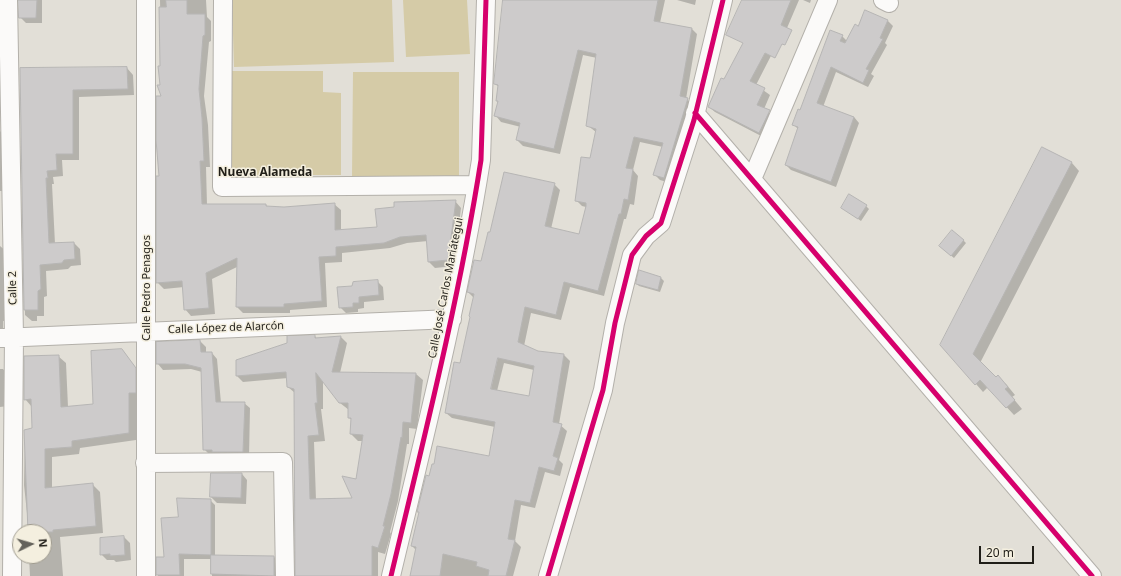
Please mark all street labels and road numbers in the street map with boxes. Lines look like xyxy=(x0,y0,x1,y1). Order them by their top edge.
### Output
street label: Calle José Carlos Mariátegui xyxy=(426,216,466,360)
street label: Calle Pedro Penagos xyxy=(140,235,154,341)
street label: Calle 2 xyxy=(6,271,20,305)
street label: Calle López de Alarcón xyxy=(168,319,284,337)

